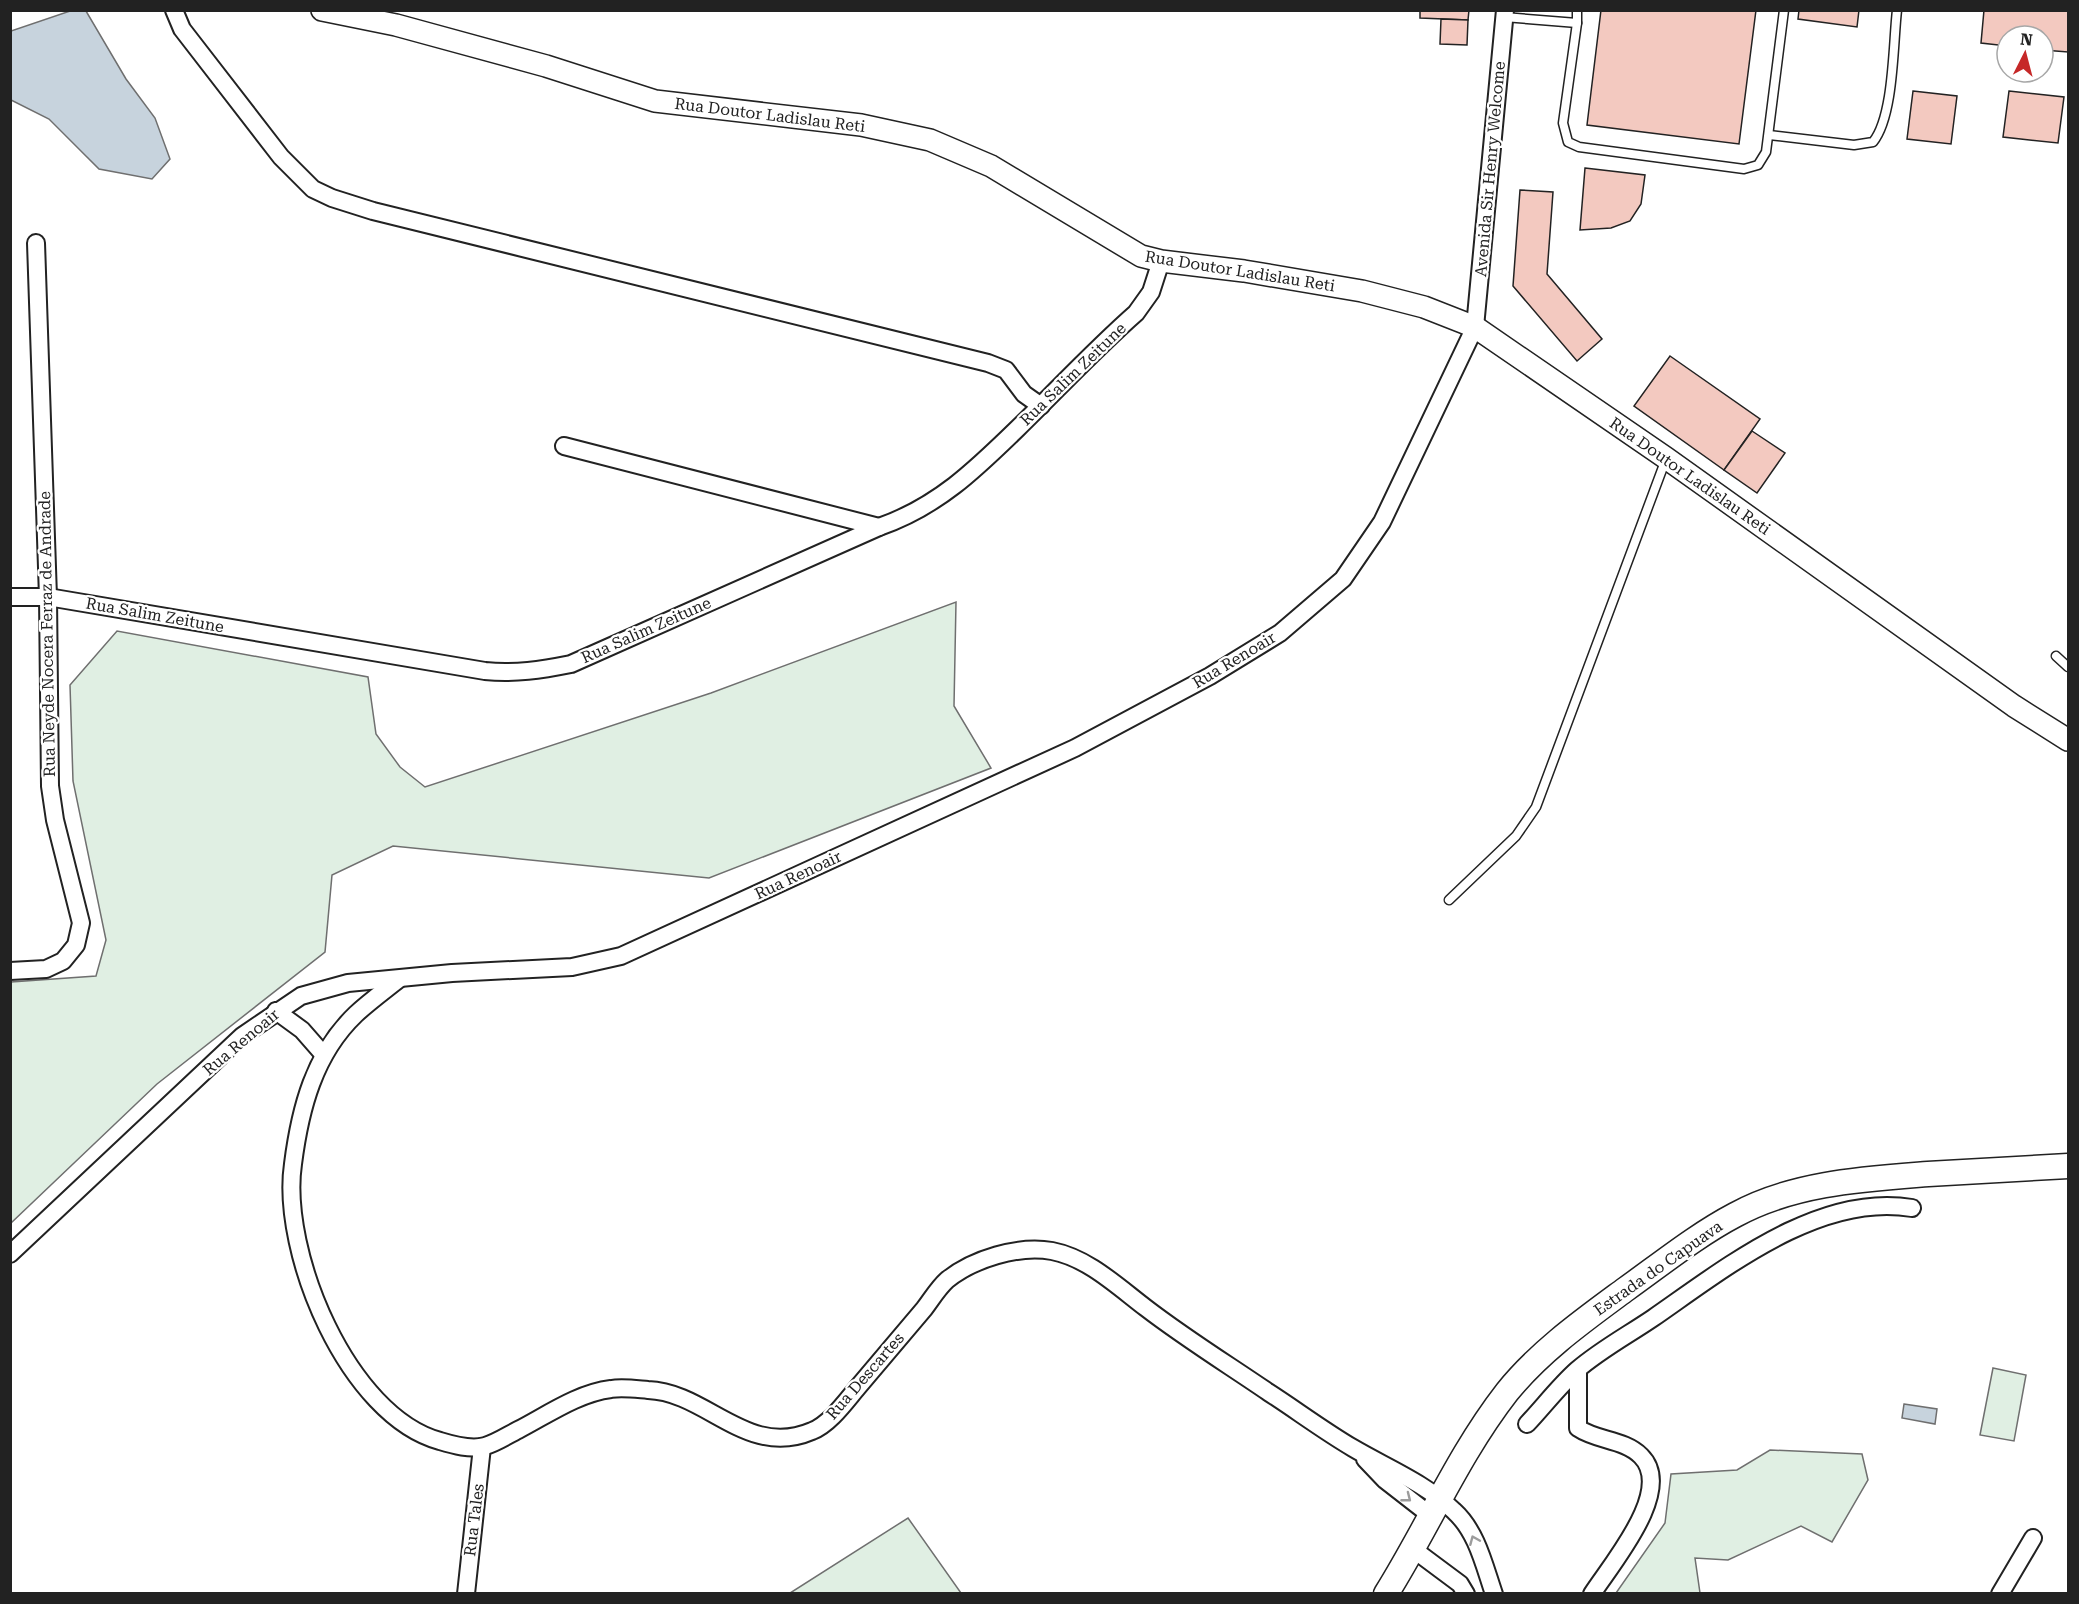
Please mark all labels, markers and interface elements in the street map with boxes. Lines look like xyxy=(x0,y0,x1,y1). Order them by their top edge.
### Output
north arrow xyxy=(1995,24,2055,84)
text: N xyxy=(2019,29,2034,50)
street label: Avenida Sir Henry Welcome xyxy=(1471,60,1509,278)
street label: Rua Doutor Ladislau Reti xyxy=(674,94,866,136)
street label: Rua Doutor Ladislau Reti xyxy=(1144,247,1336,295)
street label: Rua Salim Zeitune xyxy=(1016,318,1130,429)
street label: Rua Doutor Ladislau Reti xyxy=(1606,413,1774,539)
street label: Rua Neyde Nocera Ferraz de Andrade xyxy=(35,491,59,777)
street label: Rua Salim Zeitune xyxy=(84,593,226,637)
street label: Rua Salim Zeitune xyxy=(578,593,714,667)
street label: Rua Renoair xyxy=(1189,628,1279,692)
street label: Rua Renoair xyxy=(752,846,845,903)
street label: Rua Renoair xyxy=(199,1004,283,1079)
street label: Estrada do Capuava xyxy=(1590,1216,1726,1320)
street label: Rua Descartes xyxy=(822,1328,908,1423)
street label: Rua Tales xyxy=(460,1482,488,1557)
one-way arrow xyxy=(1401,1490,1412,1501)
one-way arrow xyxy=(1469,1535,1481,1546)

